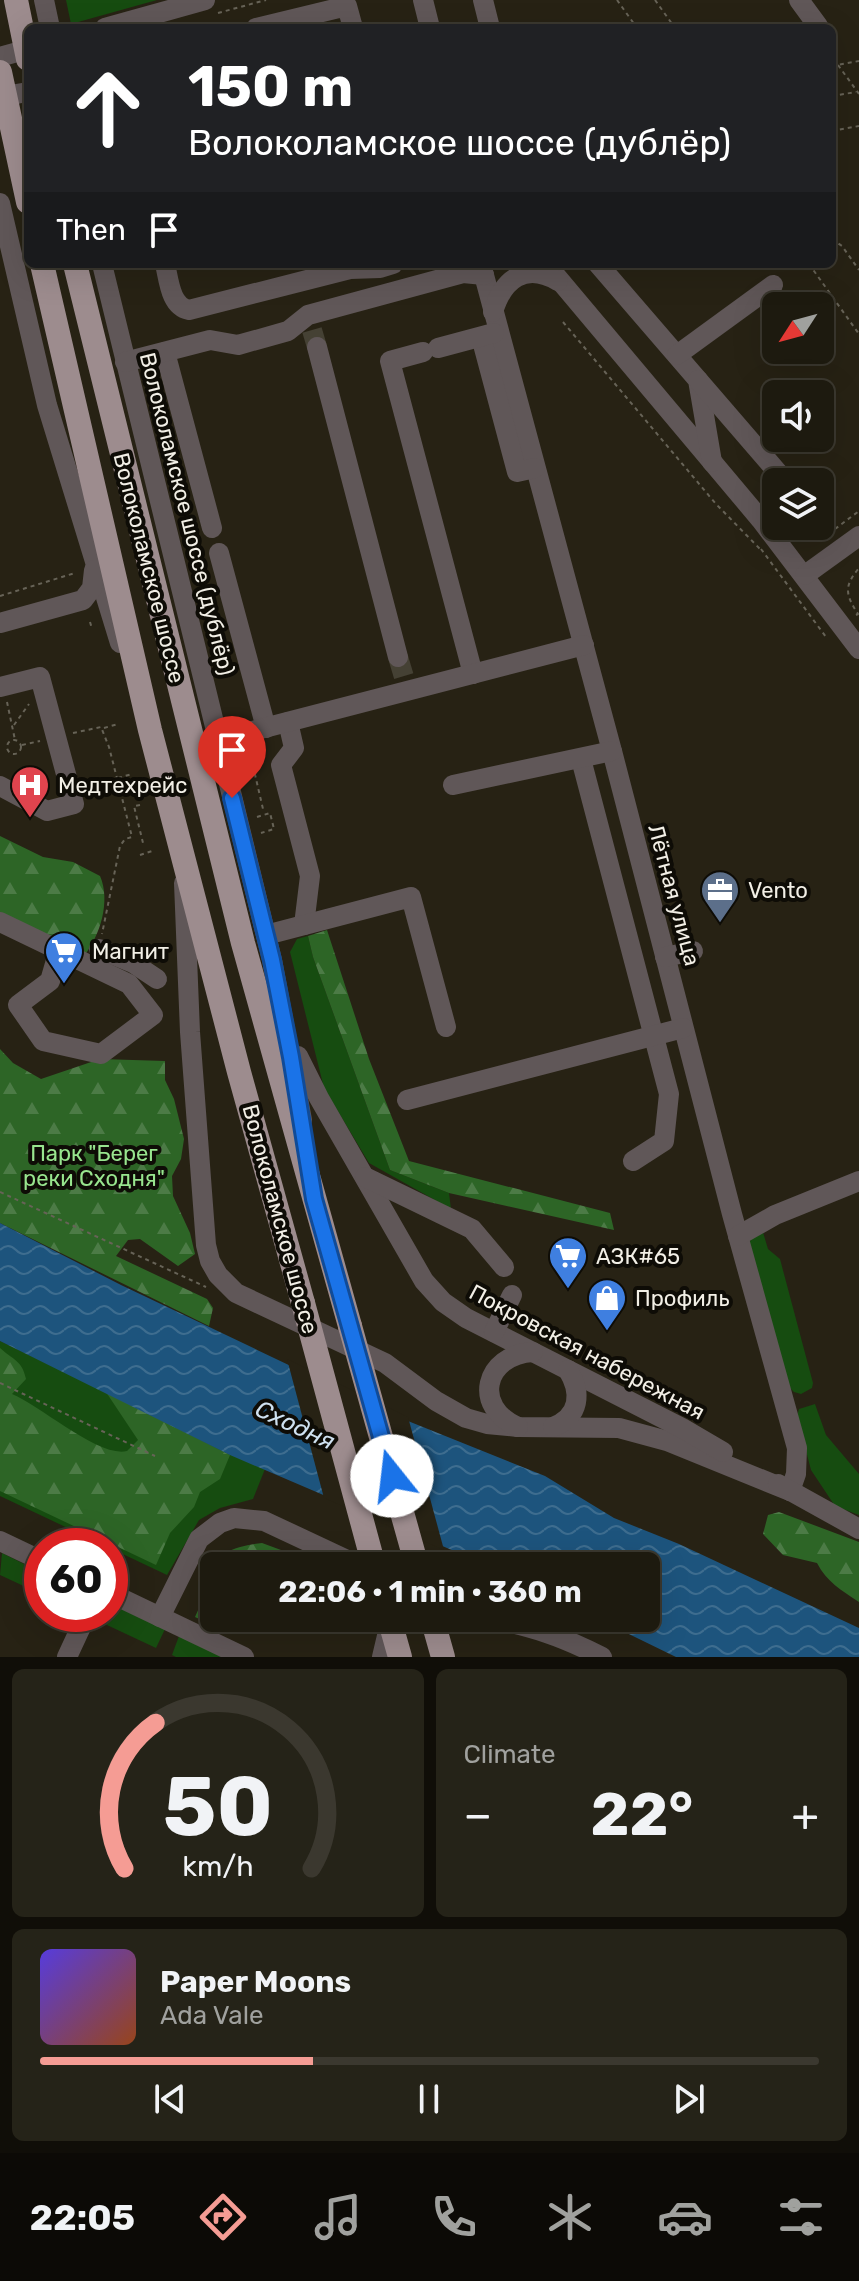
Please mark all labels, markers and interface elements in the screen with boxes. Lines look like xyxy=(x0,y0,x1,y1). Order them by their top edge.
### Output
text: 150 m xyxy=(188,54,353,120)
icon: ahead xyxy=(56,56,160,160)
text: Волоколамское шоссе (дублёр) xyxy=(188,121,731,164)
icon: arrive xyxy=(142,208,186,252)
text: Then xyxy=(56,212,126,248)
north arrow xyxy=(762,292,834,364)
map controls xyxy=(762,292,834,540)
street label: Волоколамское шоссе (дублёр) xyxy=(134,350,240,678)
button: sound xyxy=(762,380,834,452)
street label: Волоколамское шоссе xyxy=(108,450,190,686)
button: layers xyxy=(762,468,834,540)
pin xyxy=(198,716,266,798)
icon: arrive xyxy=(210,728,254,772)
hospital icon: Медтехрейс xyxy=(9,764,51,819)
place label: Медтехрейс xyxy=(58,772,187,799)
street label: Лётная улица xyxy=(642,821,706,969)
office icon: Vento xyxy=(699,869,741,924)
place label: Vento xyxy=(748,877,808,904)
supermarket icon: Магнит xyxy=(43,930,85,985)
place label: Магнит xyxy=(92,938,169,965)
street label: Волоколамское шоссе xyxy=(236,1101,324,1337)
park label: Парк "Берег реки Сходня" xyxy=(23,1140,165,1192)
supermarket icon: АЗК#65 xyxy=(547,1235,589,1290)
place label: АЗК#65 xyxy=(596,1243,680,1270)
shop icon: Профиль xyxy=(586,1277,628,1332)
street label: Покровская набережная xyxy=(465,1278,709,1426)
place label: Профиль xyxy=(635,1285,729,1312)
water label: Сходня xyxy=(251,1394,339,1456)
position arrow xyxy=(350,1434,434,1518)
speed limit sign: 60 xyxy=(24,1528,128,1632)
text: 22:06 · 1 min · 360 m xyxy=(278,1574,582,1610)
text: Climate xyxy=(464,1739,556,1770)
text: 50 xyxy=(163,1757,273,1856)
text: 22° xyxy=(591,1779,693,1850)
text: − xyxy=(464,1789,492,1841)
text: + xyxy=(792,1789,819,1841)
text: km/h xyxy=(182,1849,253,1883)
text: Paper Moons xyxy=(160,1964,351,2000)
text: Ada Vale xyxy=(160,2000,264,2031)
icon: previous xyxy=(148,2077,192,2121)
icon: pause xyxy=(407,2077,451,2121)
icon: next xyxy=(667,2077,711,2121)
icon: directions xyxy=(195,2189,251,2245)
icon: music xyxy=(310,2189,366,2245)
icon: phone xyxy=(426,2189,482,2245)
icon: climate xyxy=(542,2189,598,2245)
icon: car xyxy=(657,2189,713,2245)
icon: filters xyxy=(773,2189,829,2245)
text: 22:05 xyxy=(30,2196,135,2239)

